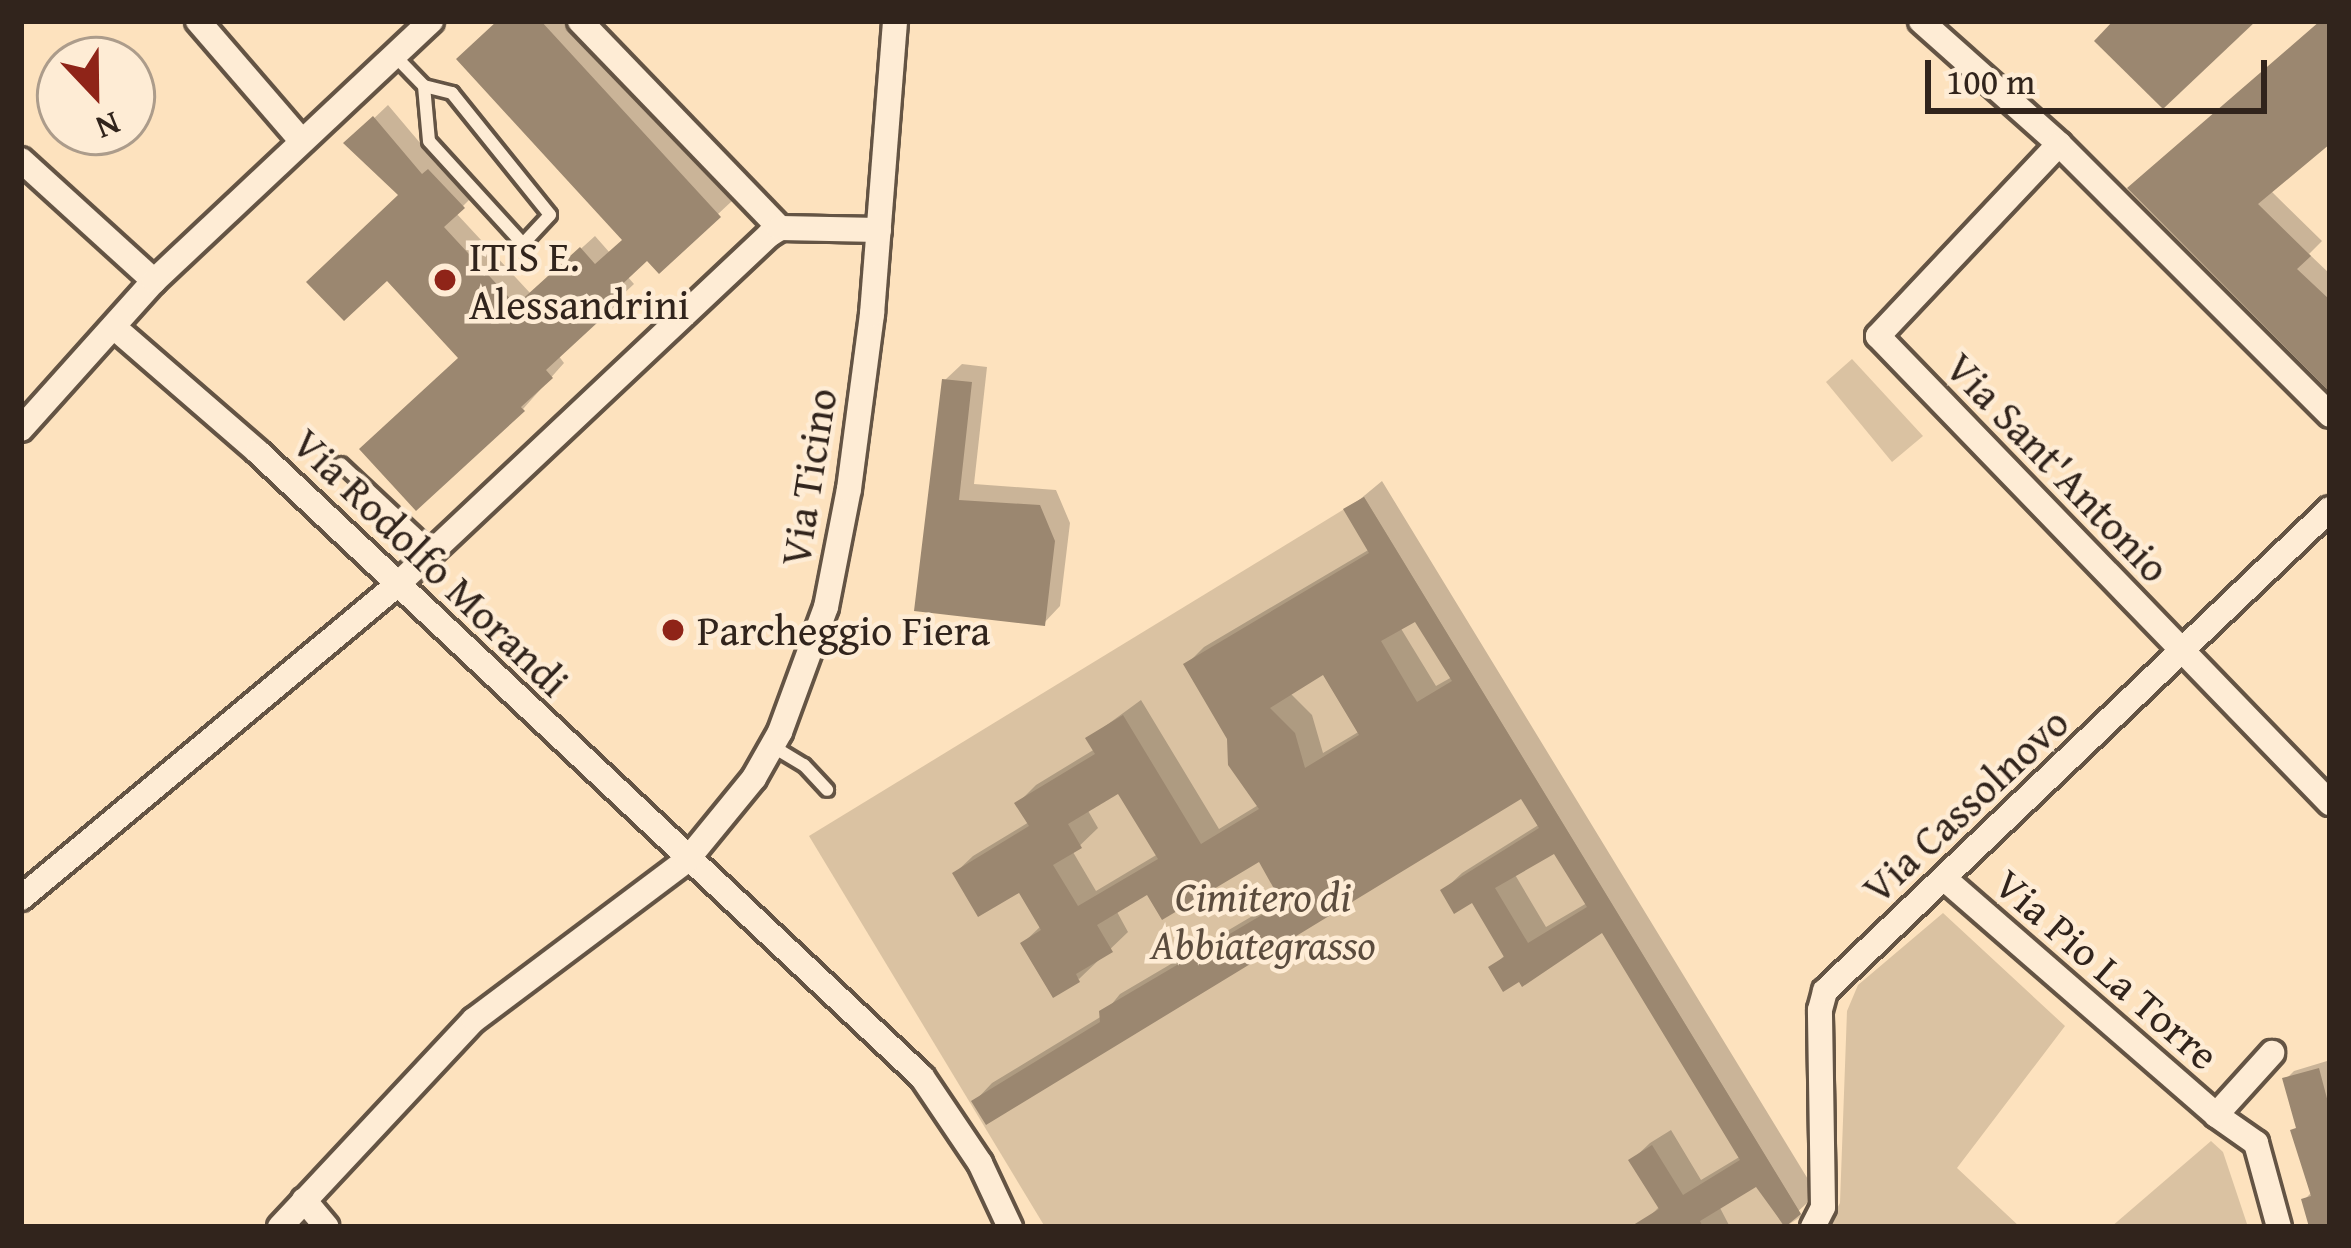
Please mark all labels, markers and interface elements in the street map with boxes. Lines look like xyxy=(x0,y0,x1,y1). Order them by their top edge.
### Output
north arrow xyxy=(36,36,156,156)
scale bar xyxy=(1931,36,2273,110)
text: 100 m xyxy=(1946,54,2035,107)
text: N xyxy=(89,100,128,153)
place label: ITIS E. Alessandrini xyxy=(469,231,690,330)
marker: ITIS E. Alessandrini xyxy=(432,267,458,293)
street label: Via Sant'Antonio xyxy=(1936,342,2180,592)
street label: Via Ticino xyxy=(769,385,847,569)
street label: Via Rodolfo Morandi xyxy=(283,417,579,707)
place label: Parcheggio Fiera xyxy=(697,605,990,655)
marker: Parcheggio Fiera xyxy=(660,617,686,643)
street label: Via Cassolnovo xyxy=(1852,697,2078,913)
street label: Via Pio La Torre xyxy=(1985,858,2229,1080)
park label: Cimitero di Abbiategrasso xyxy=(1150,871,1376,970)

